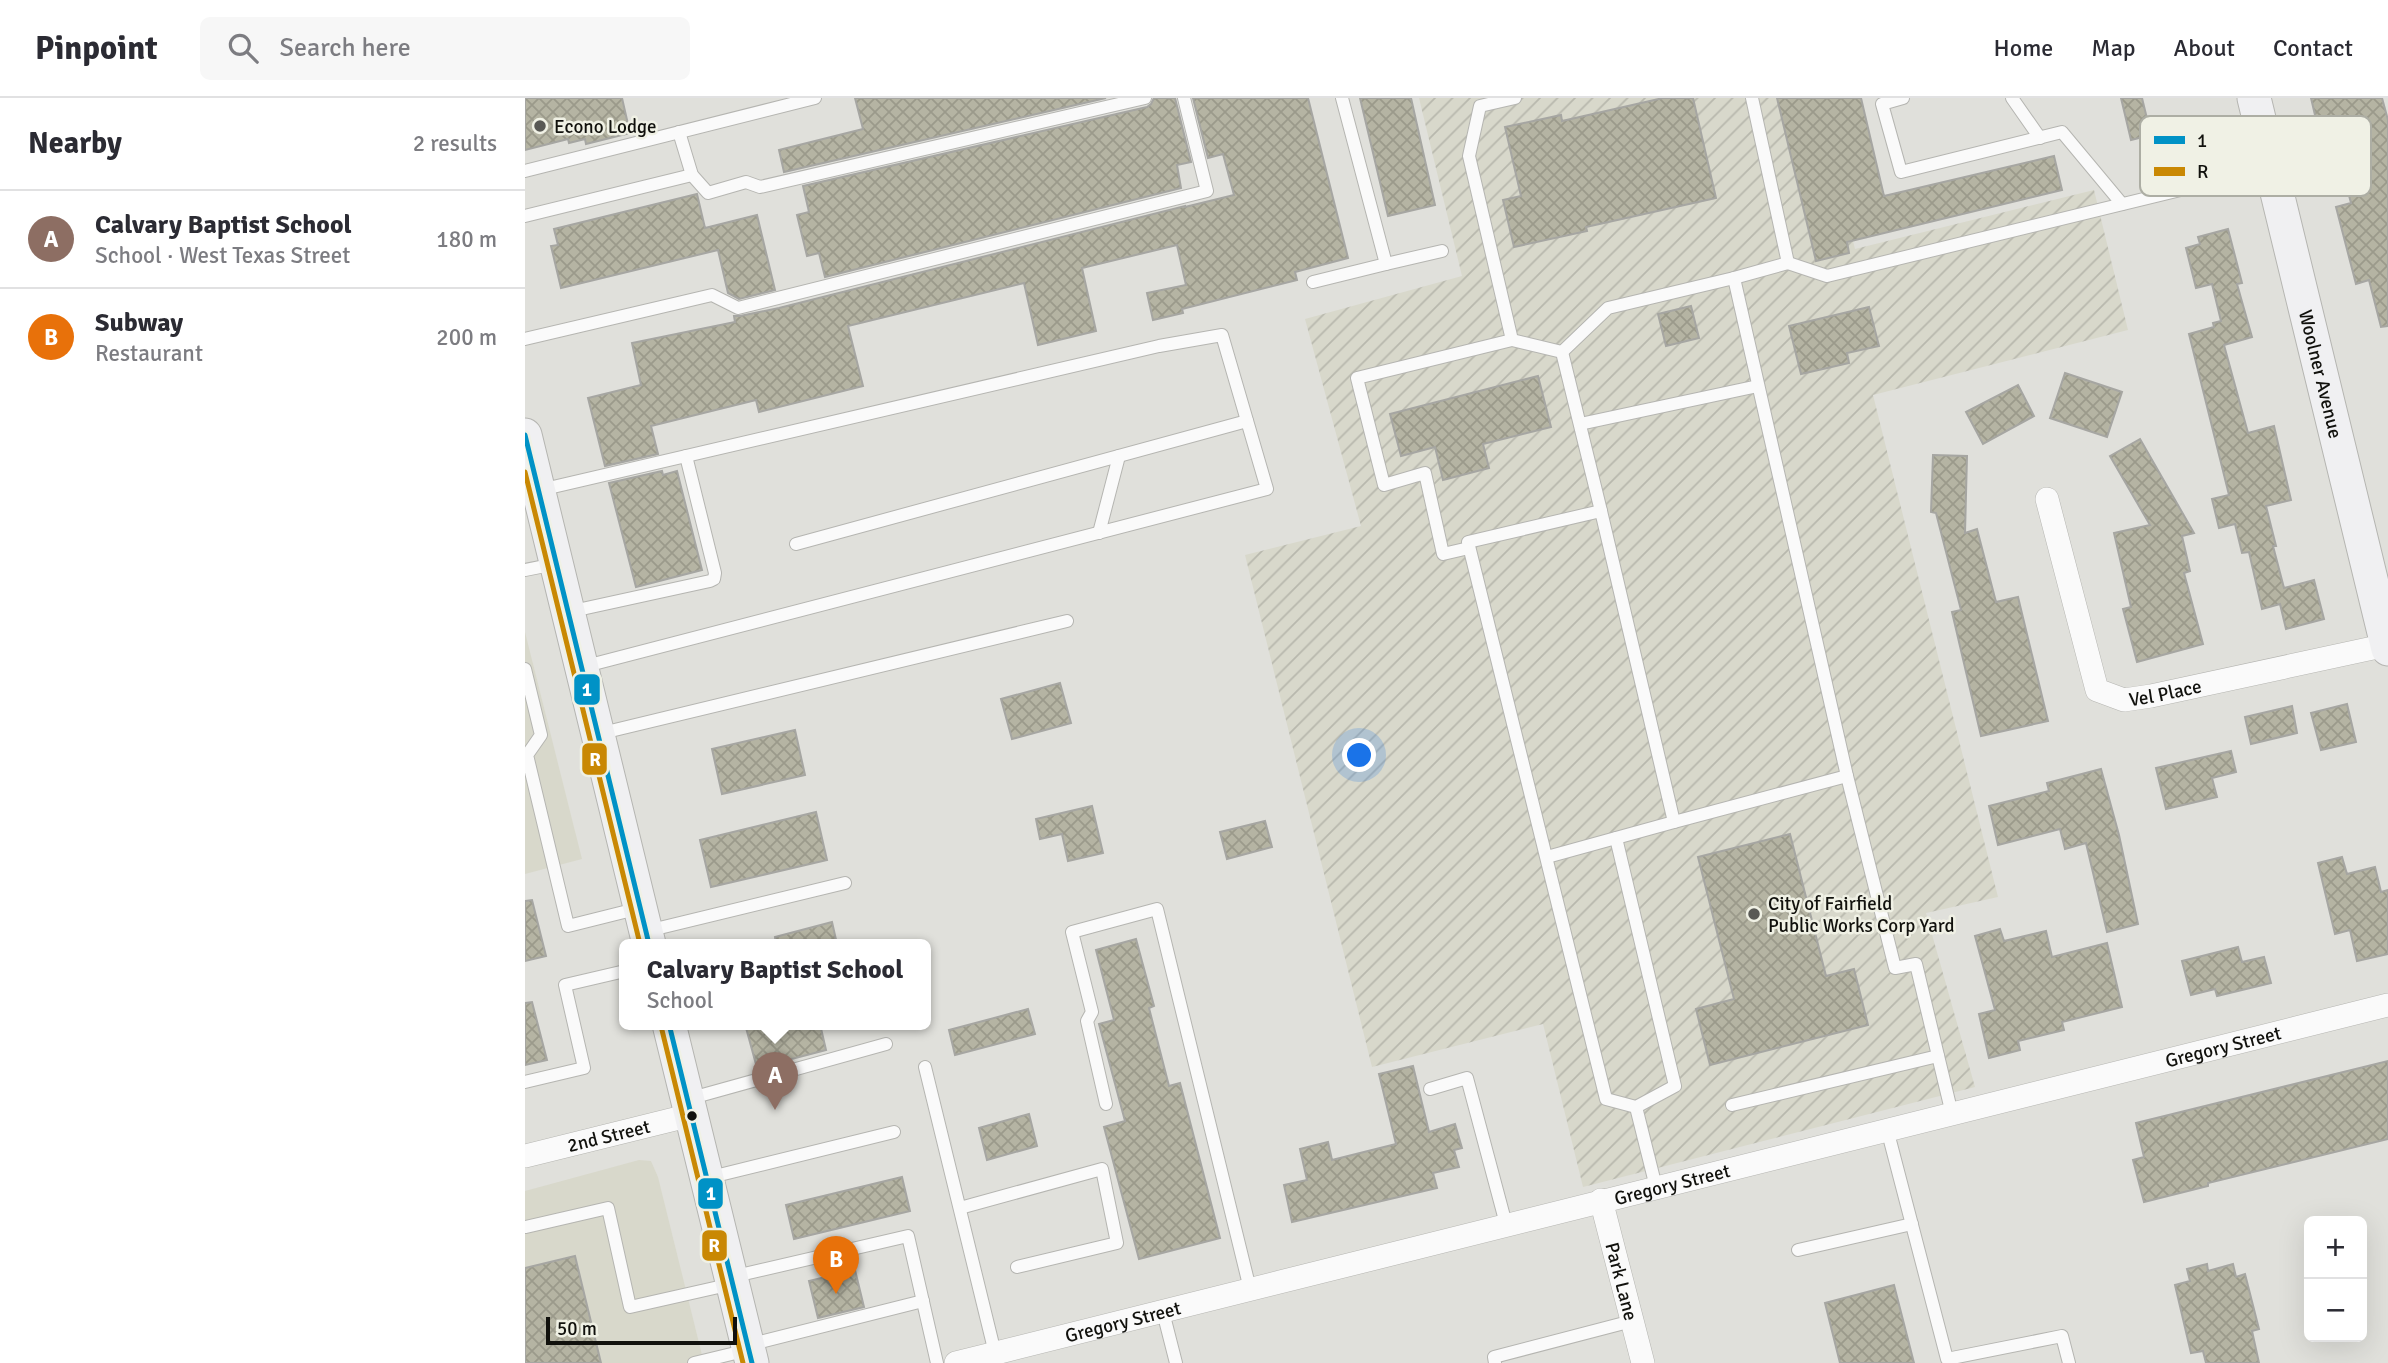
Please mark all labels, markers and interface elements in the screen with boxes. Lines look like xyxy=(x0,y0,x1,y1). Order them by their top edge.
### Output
search box xyxy=(200,17,690,80)
text: Pinpoint xyxy=(35,28,158,69)
icon: search xyxy=(224,29,262,67)
text: Search here xyxy=(280,32,411,64)
text: Home xyxy=(1993,33,2053,63)
text: Map xyxy=(2091,33,2136,63)
text: About xyxy=(2174,33,2235,63)
text: Contact xyxy=(2273,33,2353,63)
place label: Econo Lodge xyxy=(554,115,657,139)
legend xyxy=(2140,116,2371,196)
marker: Econo Lodge xyxy=(532,118,548,134)
text: Nearby xyxy=(28,125,122,162)
text: 2 results xyxy=(413,129,497,158)
text: 1 xyxy=(2197,129,2207,153)
text: R xyxy=(2197,160,2208,184)
text: Calvary Baptist School xyxy=(95,209,352,241)
text: A xyxy=(44,225,58,254)
text: 180 m xyxy=(436,225,497,254)
text: School · West Texas Street xyxy=(95,241,350,270)
text: Subway xyxy=(95,307,183,339)
street label: Woolner Avenue xyxy=(2293,308,2347,441)
text: B xyxy=(44,323,58,352)
text: 200 m xyxy=(436,323,497,352)
text: Restaurant xyxy=(95,339,203,368)
line badge: 1 xyxy=(573,673,601,706)
street label: Vel Place xyxy=(2127,674,2204,712)
text: 1 xyxy=(582,678,592,702)
your location xyxy=(1342,738,1376,772)
line badge: R xyxy=(581,742,608,776)
text: R xyxy=(589,748,601,772)
place label: City of Fairfield Public Works Corp Yard xyxy=(1768,892,1955,938)
marker: City of Fairfield Public Works Corp Yard xyxy=(1746,906,1762,922)
popup xyxy=(619,939,931,1030)
text: Calvary Baptist School xyxy=(647,954,903,986)
text: School xyxy=(647,986,714,1015)
street label: Gregory Street xyxy=(2163,1021,2284,1073)
pin: A xyxy=(752,1052,798,1110)
unlabelled marker xyxy=(685,1109,699,1123)
street label: 2nd Street xyxy=(565,1114,653,1158)
street label: Gregory Street xyxy=(1612,1159,1733,1211)
line badge: 1 xyxy=(697,1177,724,1210)
text: 1 xyxy=(706,1182,716,1206)
map controls xyxy=(2304,1216,2367,1342)
button: + xyxy=(2304,1216,2367,1279)
line badge: R xyxy=(701,1229,728,1262)
text: R xyxy=(708,1234,720,1258)
pin: B xyxy=(813,1236,859,1294)
street label: Park Lane xyxy=(1599,1240,1643,1323)
button: − xyxy=(2304,1279,2367,1342)
street label: Gregory Street xyxy=(1063,1296,1184,1348)
scale bar xyxy=(546,1314,737,1346)
text: 50 m xyxy=(557,1317,597,1341)

